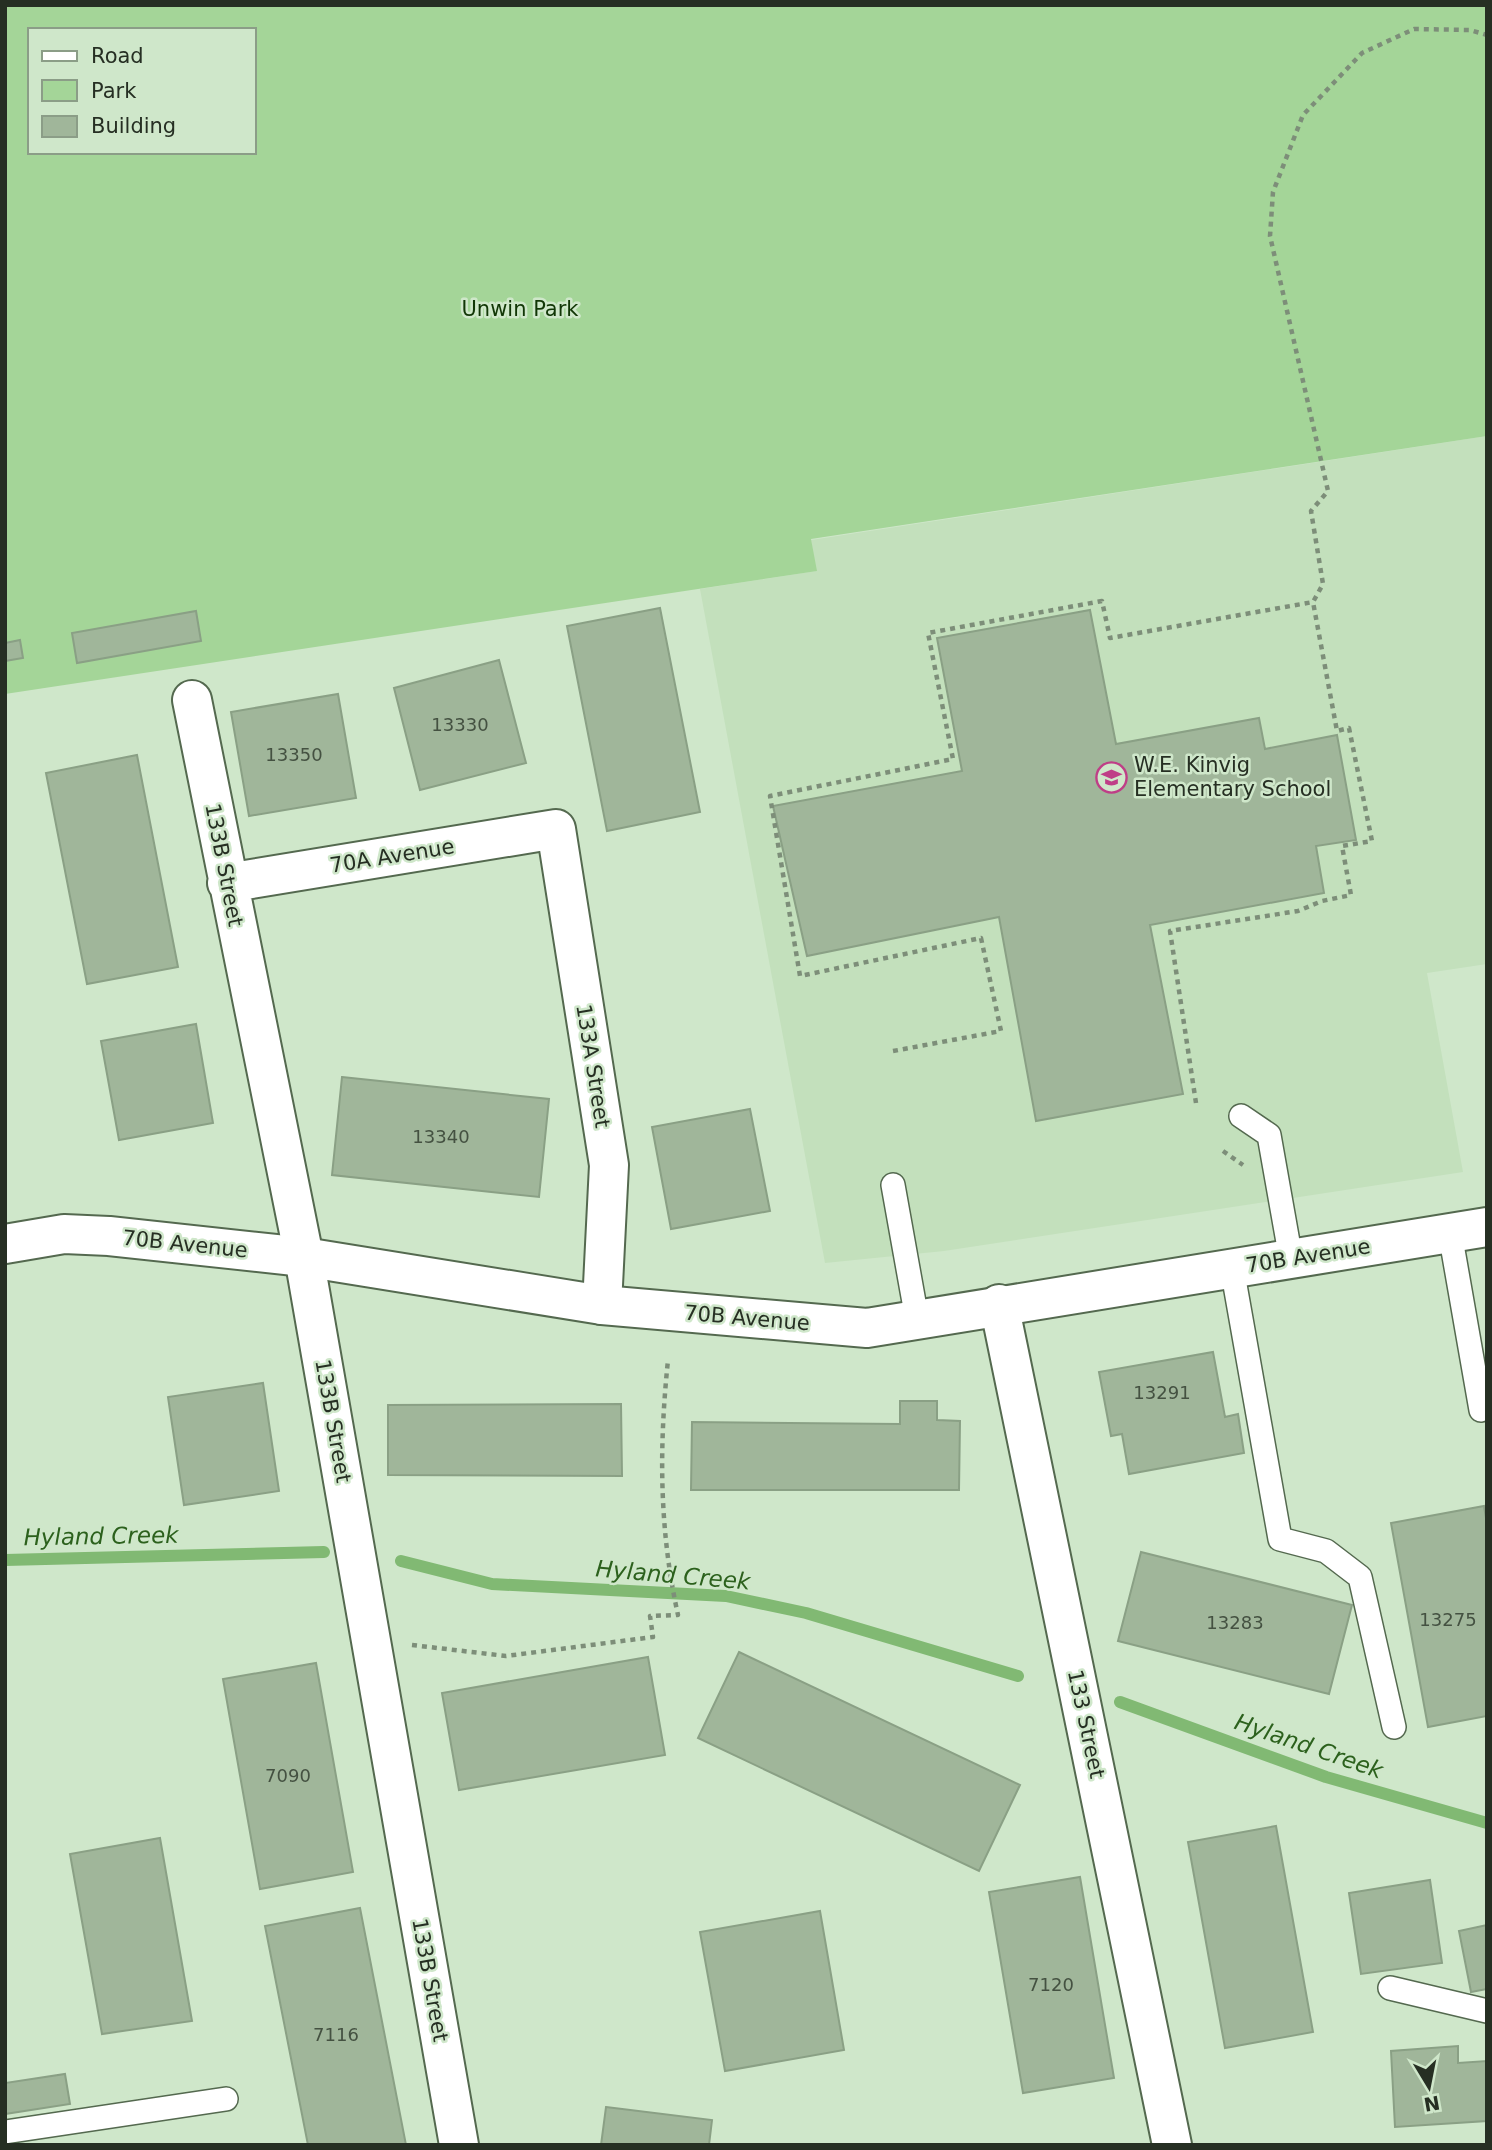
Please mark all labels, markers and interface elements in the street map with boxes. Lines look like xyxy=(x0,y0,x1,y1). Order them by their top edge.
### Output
legend xyxy=(28,28,256,154)
text: Road xyxy=(91,44,144,68)
text: Park xyxy=(91,79,137,103)
text: Building xyxy=(91,114,176,138)
park label: Unwin Park xyxy=(461,297,579,321)
house number: 13330 xyxy=(431,714,489,735)
house number: 13350 xyxy=(265,744,323,765)
place label: W.E. Kinvig Elementary School xyxy=(1134,753,1331,801)
school or university icon: W.E. Kinvig Elementary School xyxy=(1094,760,1128,794)
street label: 133B Street xyxy=(200,801,248,929)
street label: 70A Avenue xyxy=(328,834,456,878)
street label: 133A Street xyxy=(571,1002,615,1130)
house number: 13340 xyxy=(412,1126,470,1147)
street label: 70B Avenue xyxy=(121,1225,249,1263)
street label: 70B Avenue xyxy=(1244,1234,1372,1278)
street label: 70B Avenue xyxy=(683,1301,811,1335)
street label: 133B Street xyxy=(310,1357,356,1485)
house number: 13291 xyxy=(1133,1382,1191,1403)
water label: Hyland Creek xyxy=(23,1522,180,1550)
water label: Hyland Creek xyxy=(595,1555,753,1595)
house number: 13275 xyxy=(1419,1609,1477,1630)
house number: 13283 xyxy=(1206,1612,1264,1633)
street label: 133 Street xyxy=(1063,1667,1109,1781)
water label: Hyland Creek xyxy=(1231,1708,1388,1784)
house number: 7090 xyxy=(265,1765,311,1786)
street label: 133B Street xyxy=(407,1916,453,2044)
house number: 7120 xyxy=(1028,1974,1074,1995)
house number: 7116 xyxy=(313,2024,359,2045)
north arrow xyxy=(1394,2052,1464,2122)
text: N xyxy=(1422,2092,1442,2116)

